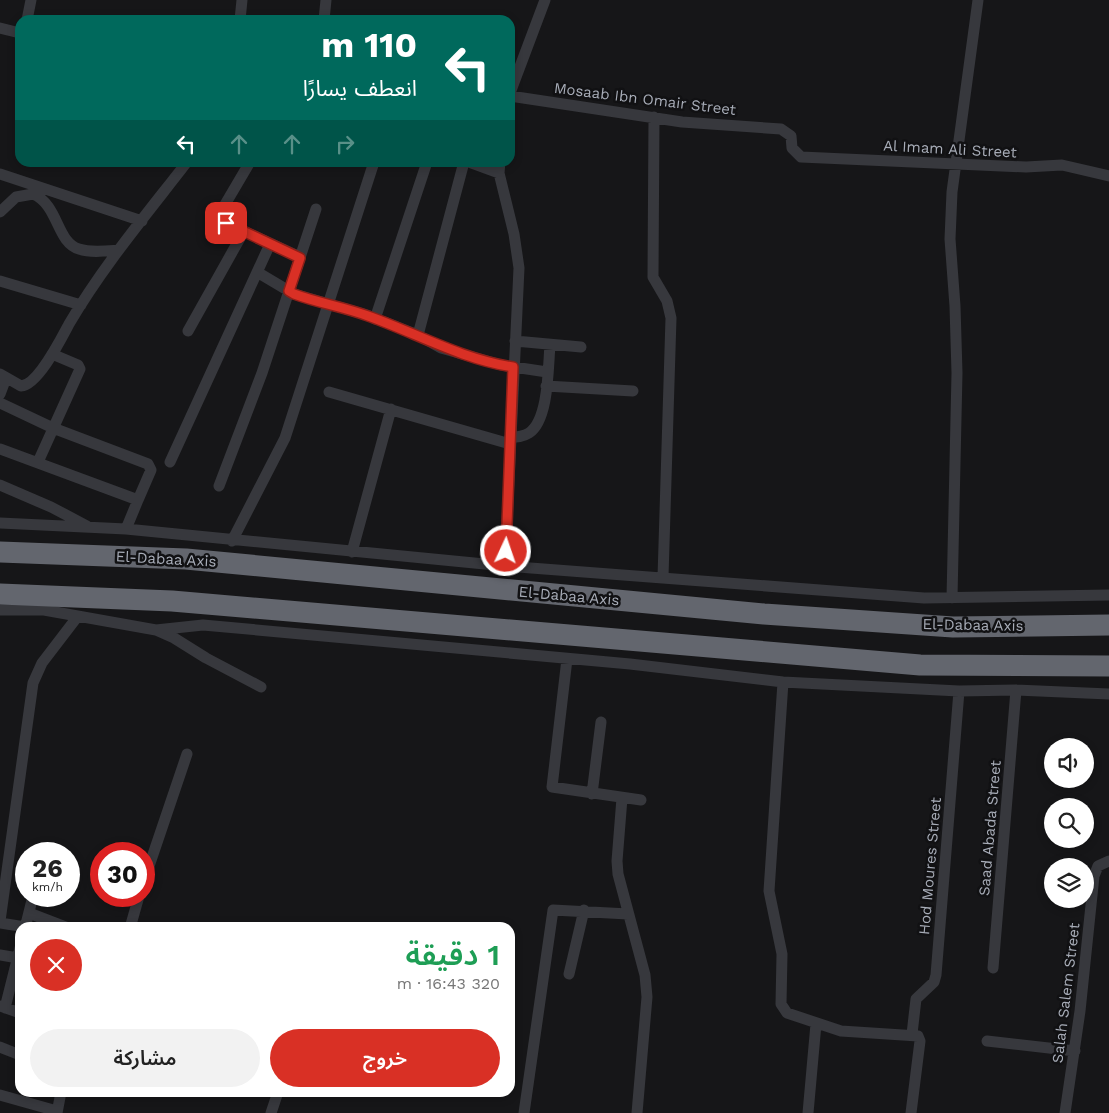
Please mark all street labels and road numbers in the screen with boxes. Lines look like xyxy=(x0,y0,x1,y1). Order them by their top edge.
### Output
street label: Mosaab Ibn Omair Street xyxy=(553,79,738,119)
street label: Al Imam Ali Street xyxy=(883,137,1018,162)
street label: El-Dabaa Axis xyxy=(115,547,217,571)
street label: El-Dabaa Axis xyxy=(518,583,620,609)
street label: El-Dabaa Axis xyxy=(922,615,1024,635)
street label: Saad Abada Street xyxy=(975,759,1005,897)
street label: Hod Moures Street xyxy=(915,796,945,936)
street label: Salah Salem Street xyxy=(1048,921,1084,1064)

